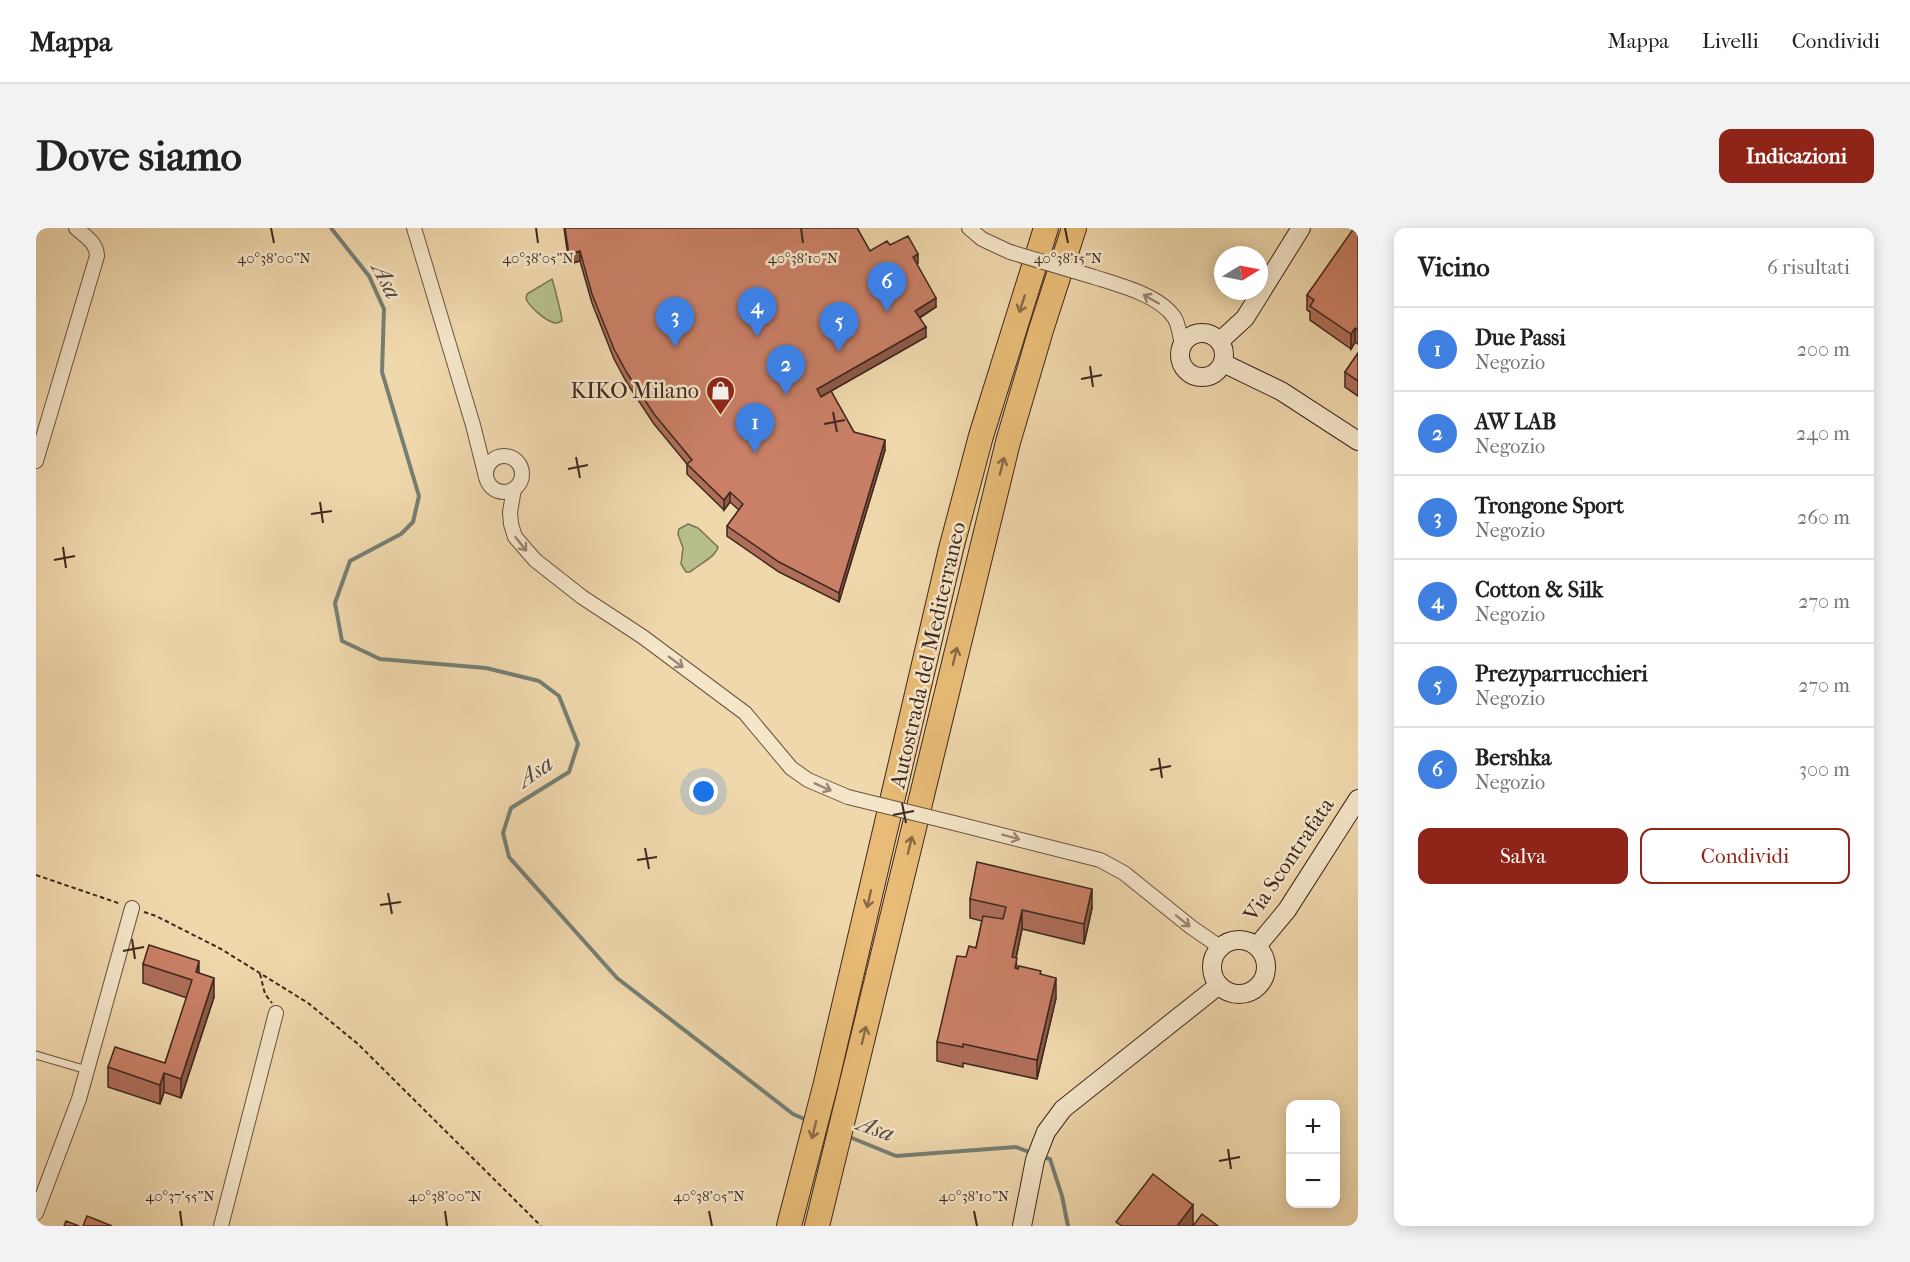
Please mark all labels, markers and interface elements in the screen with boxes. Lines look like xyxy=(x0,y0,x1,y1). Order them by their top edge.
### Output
text: Mappa xyxy=(30,25,112,58)
text: Mappa xyxy=(1608,29,1669,53)
text: Livelli xyxy=(1702,29,1759,53)
text: Condividi xyxy=(1792,29,1880,53)
button: Indicazioni xyxy=(1719,129,1874,183)
text: Dove siamo xyxy=(36,132,242,181)
north arrow xyxy=(1214,246,1268,300)
text: 40°38'00"N xyxy=(237,249,311,267)
text: 40°38'05"N xyxy=(502,249,574,267)
text: 40°38'10"N xyxy=(768,249,839,267)
text: 40°38'15"N xyxy=(1034,249,1103,267)
text: Vicino xyxy=(1418,252,1490,283)
water label: Asa xyxy=(365,256,408,304)
text: 6 risultati xyxy=(1767,256,1850,279)
pin: 6 xyxy=(868,262,906,312)
pin: 4 xyxy=(738,288,776,337)
one-way arrow xyxy=(1143,293,1160,305)
one-way arrow xyxy=(1016,294,1027,313)
pin: 3 xyxy=(656,298,694,347)
pin: 5 xyxy=(820,302,858,352)
text: Due Passi xyxy=(1475,325,1566,351)
text: 1 xyxy=(1434,338,1441,361)
text: 200 m xyxy=(1797,338,1850,361)
pin: 2 xyxy=(766,346,806,395)
text: Negozio xyxy=(1475,351,1545,374)
shop icon: KIKO Milano xyxy=(704,374,736,416)
place label: KIKO Milano xyxy=(571,378,699,404)
pin: 1 xyxy=(736,404,774,453)
text: AW LAB xyxy=(1475,409,1556,435)
text: 2 xyxy=(1432,422,1443,445)
text: 240 m xyxy=(1796,422,1850,445)
text: Negozio xyxy=(1475,435,1545,458)
one-way arrow xyxy=(997,457,1009,476)
text: Trongone Sport xyxy=(1475,493,1624,519)
text: 3 xyxy=(1433,506,1442,529)
text: 260 m xyxy=(1797,506,1850,529)
street label: Autostrada del Mediterraneo xyxy=(884,519,971,792)
text: Negozio xyxy=(1475,519,1545,542)
one-way arrow xyxy=(514,536,527,552)
text: Cotton & Silk xyxy=(1475,577,1603,603)
text: 4 xyxy=(1432,590,1443,613)
text: 270 m xyxy=(1798,590,1850,613)
text: Negozio xyxy=(1475,603,1545,626)
one-way arrow xyxy=(950,646,962,665)
one-way arrow xyxy=(667,656,683,669)
text: Prezyparrucchieri xyxy=(1475,661,1648,687)
text: 5 xyxy=(1433,674,1442,697)
text: 270 m xyxy=(1798,674,1850,697)
text: Negozio xyxy=(1475,687,1545,710)
text: Bershka xyxy=(1475,745,1551,771)
water label: Asa xyxy=(510,749,558,794)
text: 6 xyxy=(1432,758,1443,781)
text: 300 m xyxy=(1799,758,1850,781)
text: Negozio xyxy=(1475,771,1545,794)
your location xyxy=(689,777,718,806)
one-way arrow xyxy=(814,782,832,793)
street label: Via Scontrafata xyxy=(1237,792,1340,927)
button: Salva xyxy=(1418,828,1628,884)
button: Condividi xyxy=(1640,828,1850,884)
one-way arrow xyxy=(1001,831,1020,843)
one-way arrow xyxy=(904,836,916,855)
one-way arrow xyxy=(863,889,874,908)
one-way arrow xyxy=(1175,914,1191,927)
one-way arrow xyxy=(858,1026,870,1045)
map controls xyxy=(1286,1100,1340,1208)
button: + xyxy=(1286,1100,1340,1154)
water label: Asa xyxy=(851,1107,898,1148)
one-way arrow xyxy=(807,1120,819,1139)
button: − xyxy=(1286,1154,1340,1208)
text: 40°37'55"N xyxy=(145,1187,215,1205)
text: 40°38'00"N xyxy=(408,1187,482,1205)
text: 40°38'05"N xyxy=(673,1187,745,1205)
text: 40°38'10"N xyxy=(939,1187,1010,1205)

